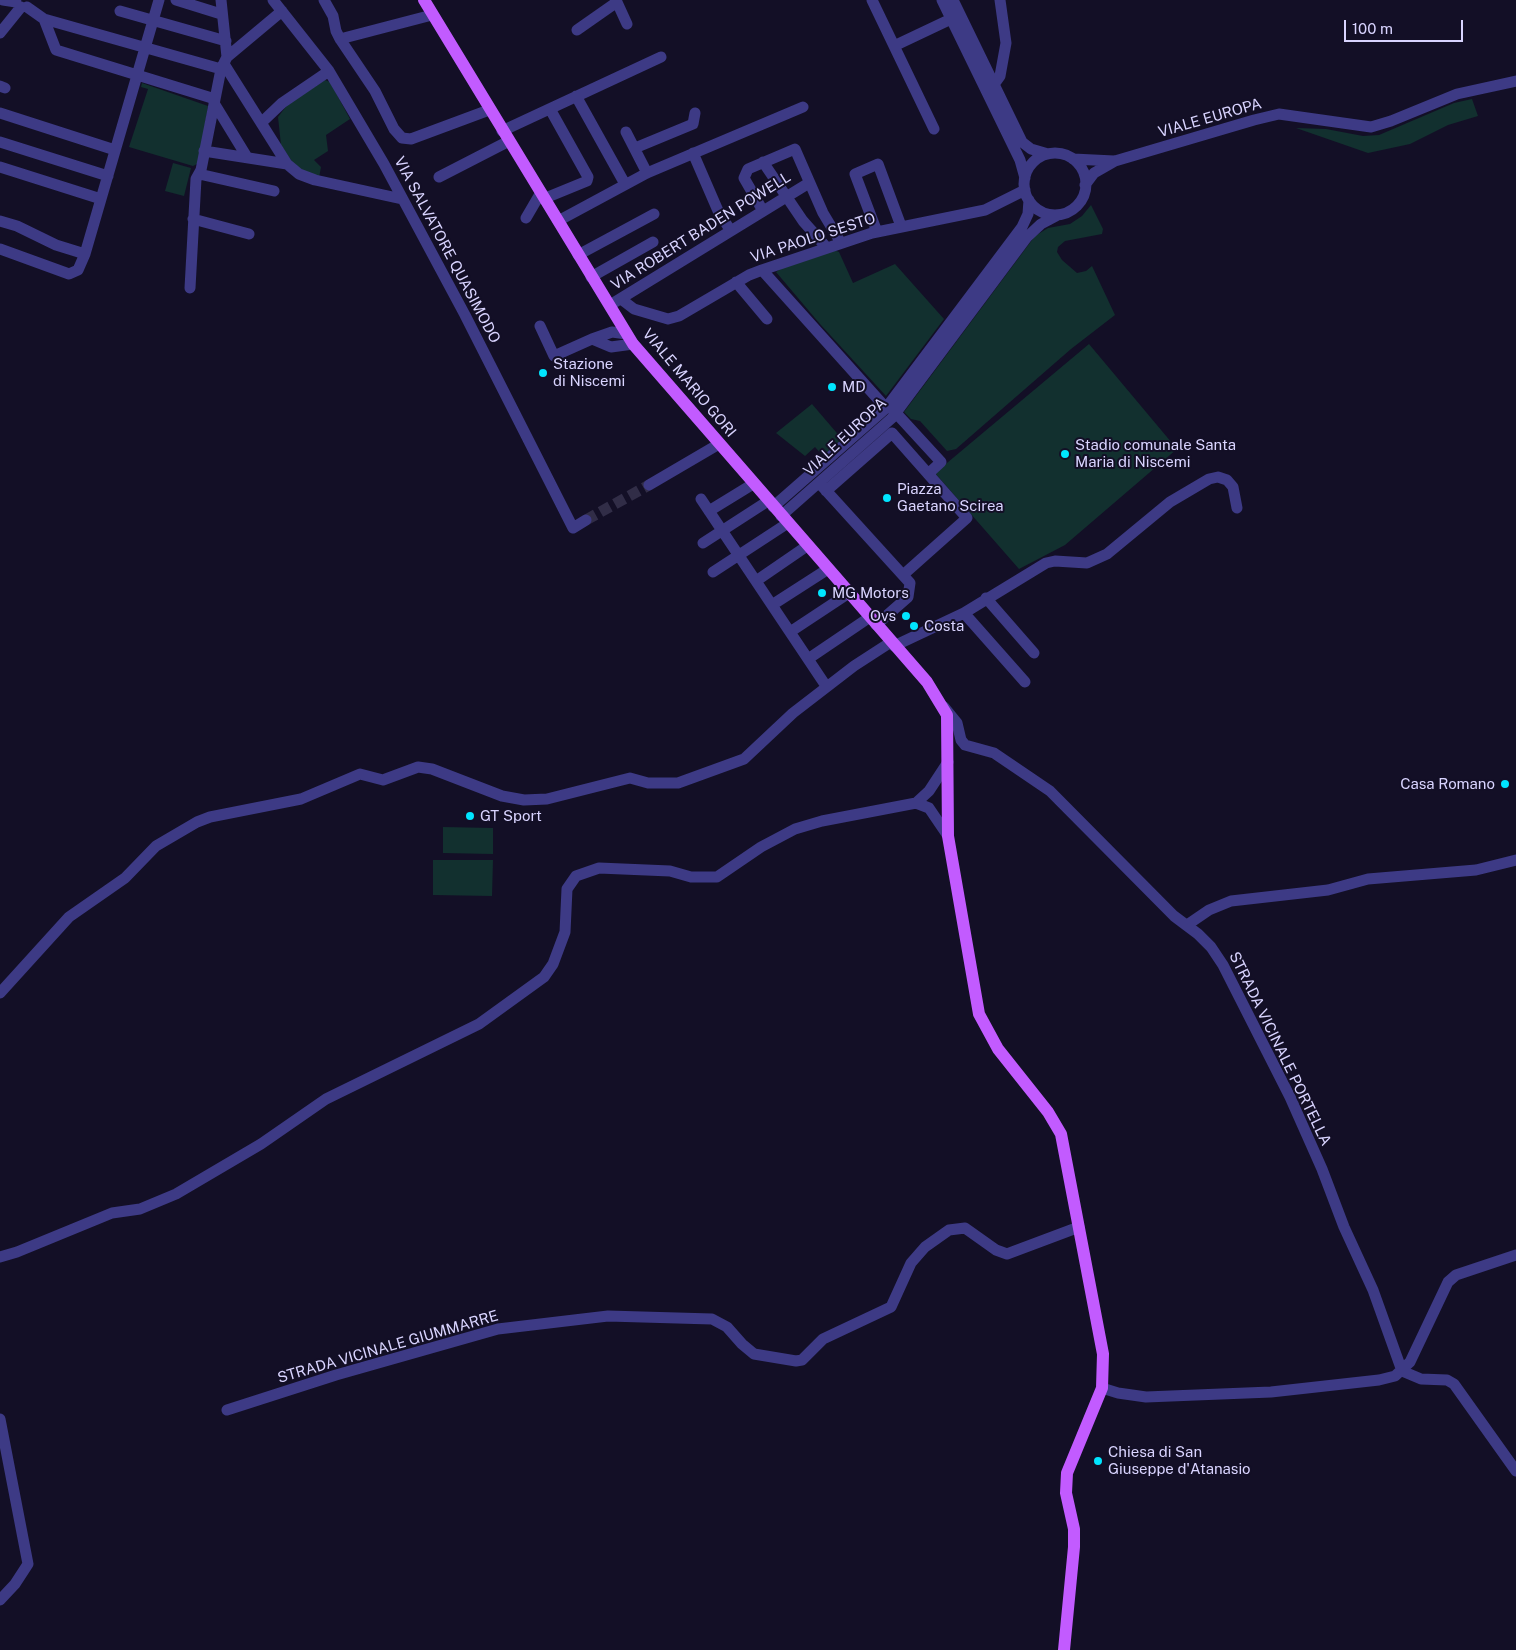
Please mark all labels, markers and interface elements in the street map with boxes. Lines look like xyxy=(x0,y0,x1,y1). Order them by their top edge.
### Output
scale bar xyxy=(1346,10,1465,42)
text: 100 m xyxy=(1352,20,1393,37)
street label: VIALE EUROPA xyxy=(1156,95,1264,141)
street label: VIA SALVATORE QUASIMODO xyxy=(390,154,504,346)
street label: VIA ROBERT BADEN POWELL xyxy=(608,168,794,294)
street label: VIA PAOLO SESTO xyxy=(748,209,878,267)
street label: VIALE MARIO GORI xyxy=(638,325,740,441)
place label: Stazione di Niscemi xyxy=(553,355,625,390)
marker: Stazione di Niscemi xyxy=(537,367,549,379)
place label: MD xyxy=(842,378,866,396)
marker: MD xyxy=(826,381,838,393)
street label: VIALE EUROPA xyxy=(800,394,890,480)
place label: Stadio comunale Santa Maria di Niscemi xyxy=(1075,436,1236,471)
marker: Stadio comunale Santa Maria di Niscemi xyxy=(1059,448,1071,460)
place label: Piazza Gaetano Scirea xyxy=(897,480,1004,515)
marker: Piazza Gaetano Scirea xyxy=(881,492,893,504)
place label: MG Motors xyxy=(832,584,909,602)
marker: MG Motors xyxy=(816,587,828,599)
place label: Ovs xyxy=(870,607,896,625)
marker: Ovs xyxy=(900,610,912,622)
place label: Costa xyxy=(924,617,964,635)
marker: Costa xyxy=(908,620,920,632)
place label: Casa Romano xyxy=(1400,775,1495,793)
marker: Casa Romano xyxy=(1499,778,1511,790)
place label: GT Sport xyxy=(480,807,542,825)
marker: GT Sport xyxy=(464,810,476,822)
street label: STRADA VICINALE PORTELLA xyxy=(1225,949,1335,1149)
street label: STRADA VICINALE GIUMMARRE xyxy=(276,1307,500,1387)
place label: Chiesa di San Giuseppe d'Atanasio xyxy=(1108,1443,1251,1478)
marker: Chiesa di San Giuseppe d'Atanasio xyxy=(1092,1455,1104,1467)

